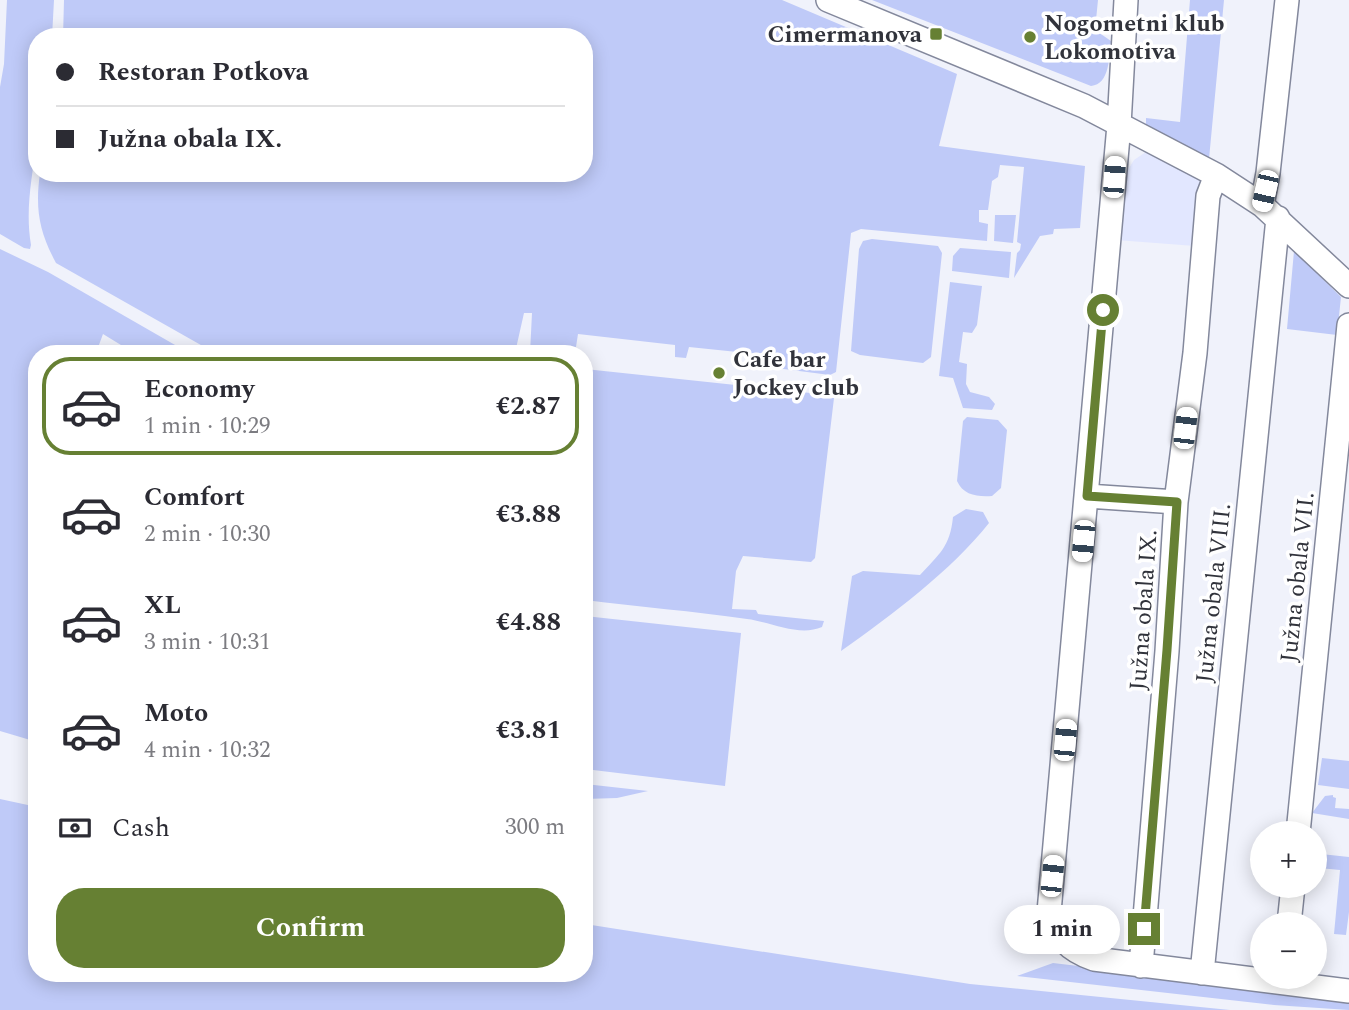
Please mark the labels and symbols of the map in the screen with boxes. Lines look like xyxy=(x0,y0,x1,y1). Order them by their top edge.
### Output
place label: Nogometni klub Lokomotiva xyxy=(1044,6,1225,70)
place label: Cimermanova xyxy=(768,17,923,53)
marker: Cimermanova xyxy=(928,26,944,42)
marker: Nogometni klub Lokomotiva xyxy=(1022,29,1038,45)
car xyxy=(1103,155,1126,199)
car xyxy=(1251,168,1280,214)
route start xyxy=(1087,294,1119,326)
place label: Cafe bar Jockey club xyxy=(733,342,859,406)
marker: Cafe bar Jockey club xyxy=(711,365,727,381)
car xyxy=(1173,406,1198,450)
street label: Južna obala VII. xyxy=(1271,490,1325,664)
street label: Južna obala VIII. xyxy=(1187,502,1241,685)
car xyxy=(1071,519,1096,563)
street label: Južna obala IX. xyxy=(1120,528,1168,692)
car xyxy=(1053,718,1078,762)
car xyxy=(1040,854,1065,898)
callout: 1 min xyxy=(1004,904,1120,954)
route end xyxy=(1128,913,1160,945)

